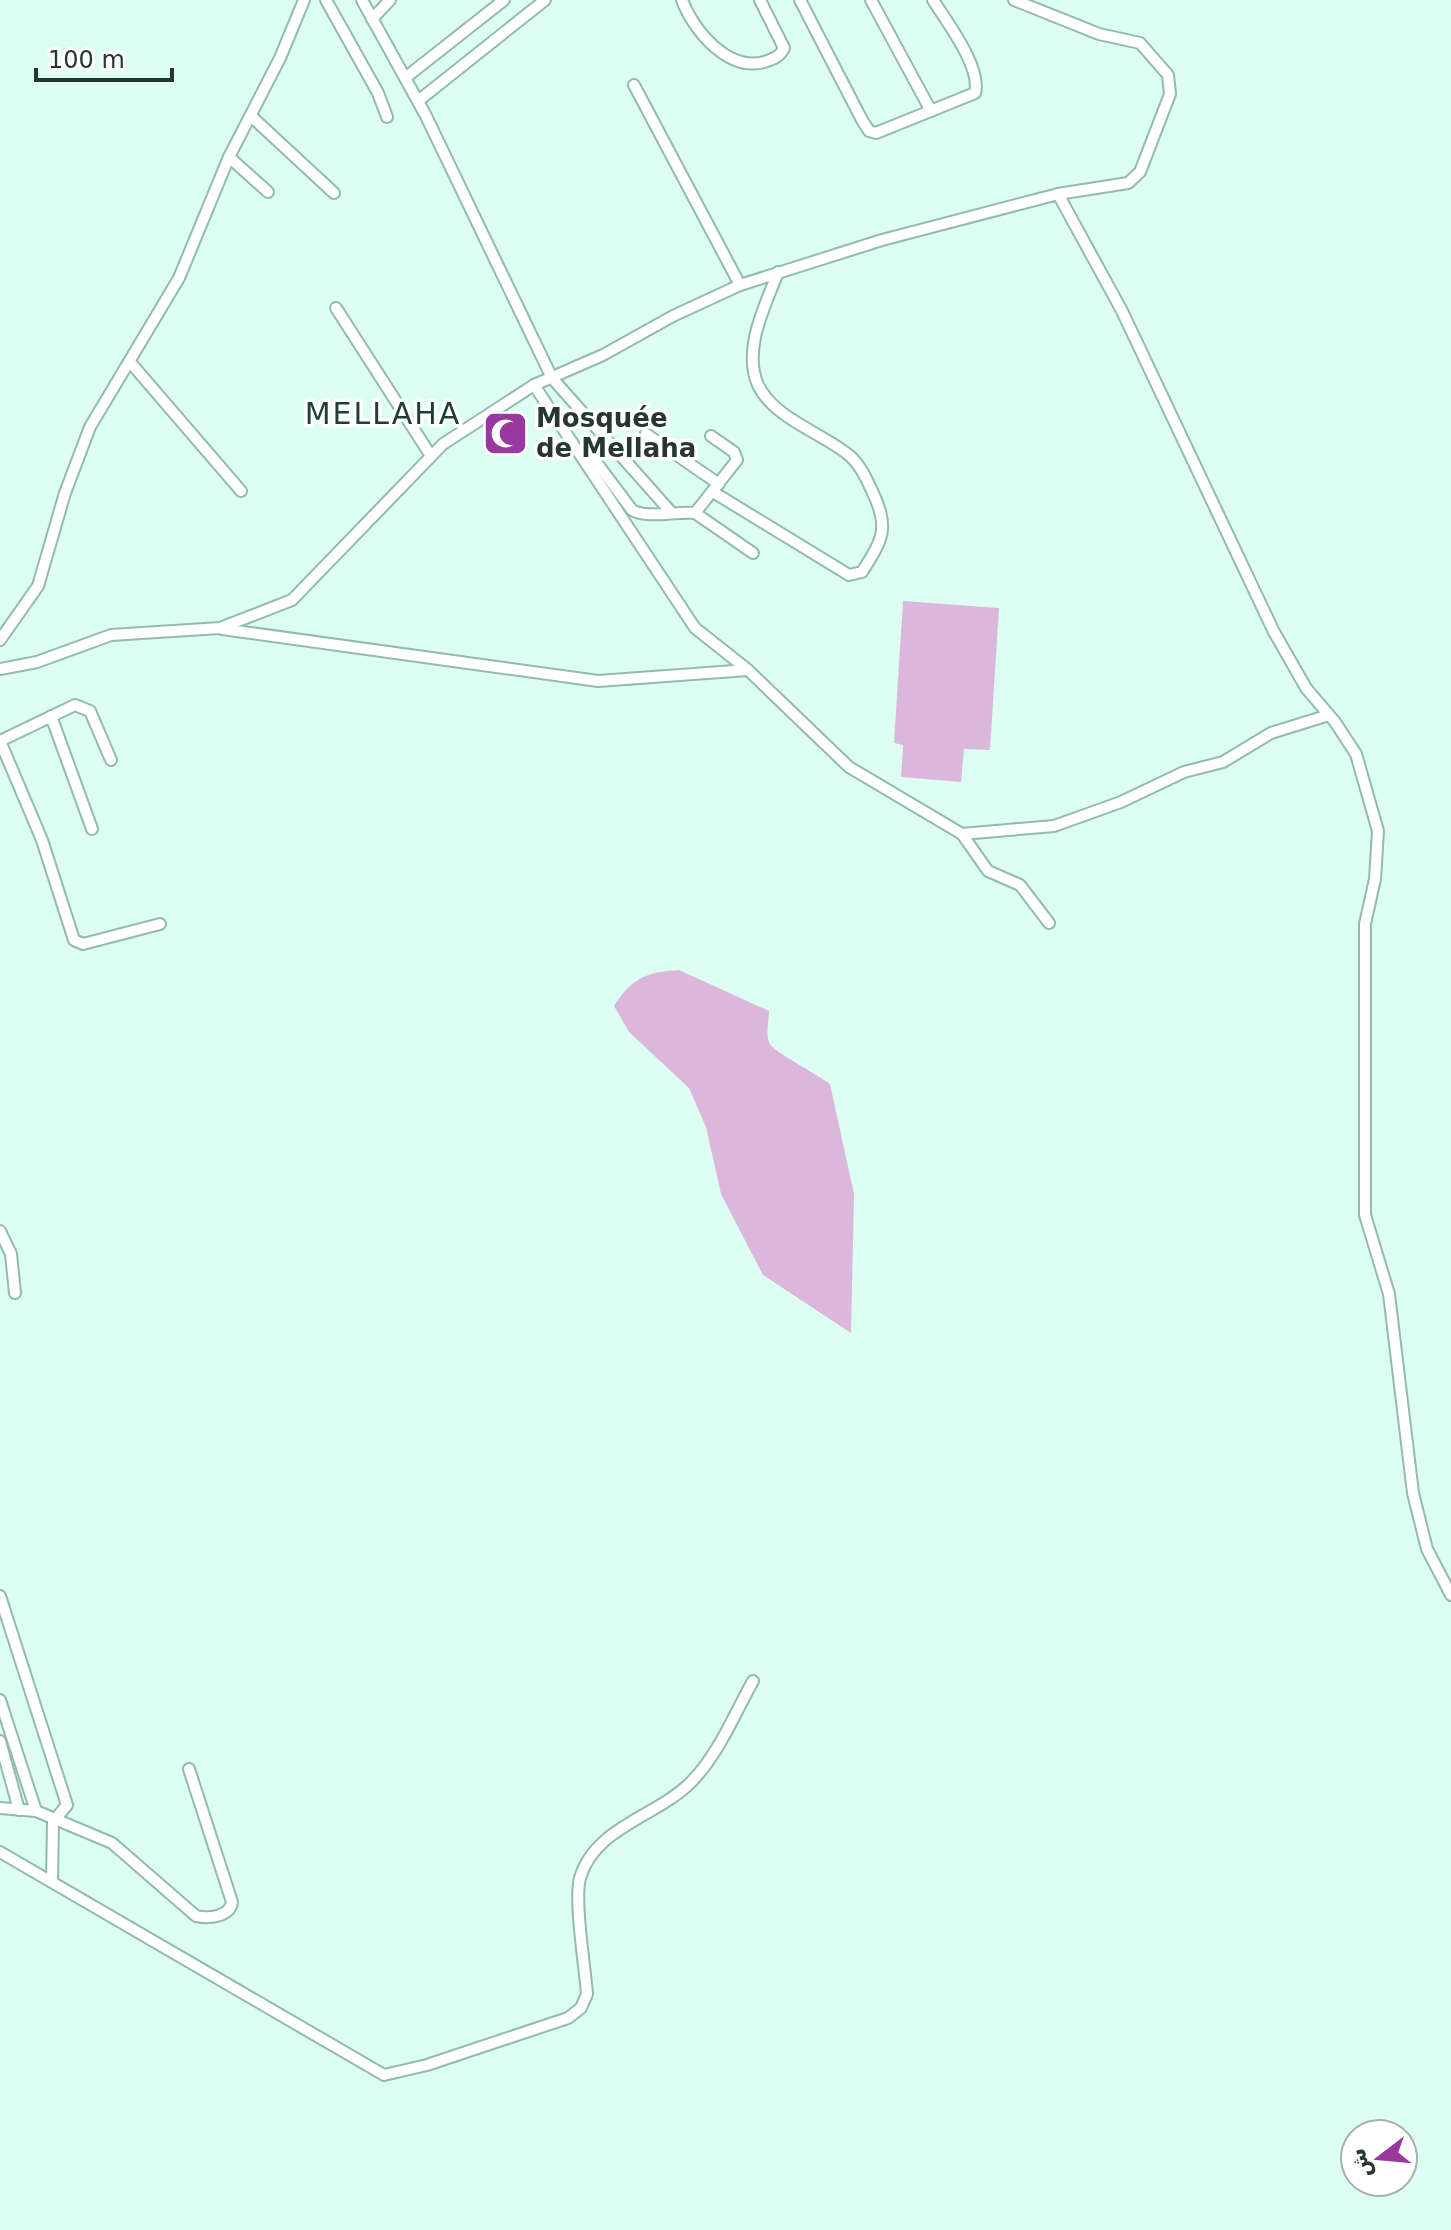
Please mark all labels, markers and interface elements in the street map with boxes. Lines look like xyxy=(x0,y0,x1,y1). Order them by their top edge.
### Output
scale bar xyxy=(36,32,172,82)
text: 100 m xyxy=(48,46,125,74)
district label: MELLAHA xyxy=(305,396,461,431)
place label: Mosquée de Mellaha xyxy=(536,403,696,463)
mosque icon: Mosquée de Mellaha xyxy=(481,409,529,457)
north arrow xyxy=(1339,2118,1419,2198)
text: ش xyxy=(1344,2145,1376,2181)

